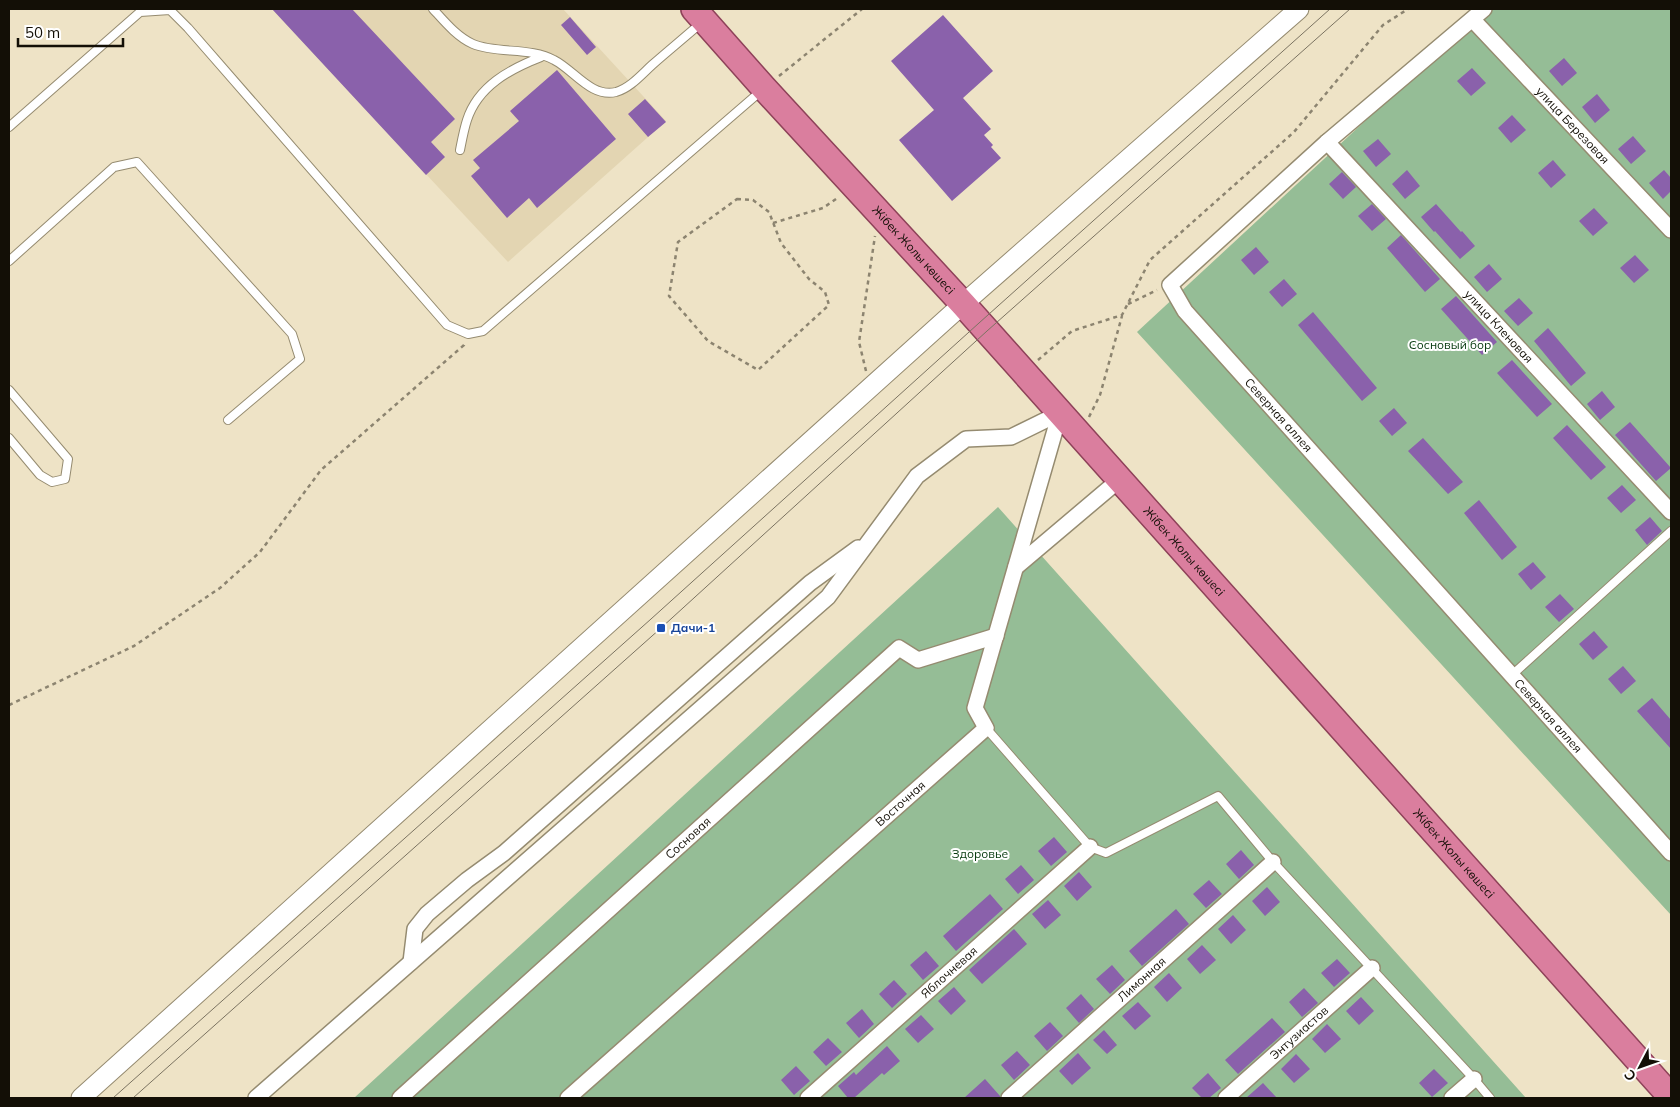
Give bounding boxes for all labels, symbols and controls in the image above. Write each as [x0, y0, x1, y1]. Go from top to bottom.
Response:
scale bar [18, 15, 122, 47]
text: 50 m [25, 23, 60, 42]
street label: улица Березовая [1533, 83, 1613, 167]
street label: Жібек Жолы көшесі [869, 202, 958, 297]
street label: улица Кленовая [1461, 286, 1537, 366]
park label: Сосновый бор [1409, 337, 1491, 352]
street label: Северная аллея [1242, 375, 1316, 455]
street label: Жібек Жолы көшесі [1140, 503, 1228, 599]
place label: Дачи-1 [671, 620, 715, 635]
marker: Дачи-1 [655, 622, 667, 634]
street label: Северная аллея [1511, 675, 1586, 756]
street label: Восточная [872, 777, 928, 829]
street label: Жібек Жолы көшесі [1410, 805, 1498, 901]
street label: Сосновая [662, 813, 714, 862]
park label: Здоровье [952, 846, 1009, 861]
street label: Яблочневая [918, 943, 980, 1001]
street label: Лимонная [1114, 954, 1169, 1004]
street label: Энтузиастов [1267, 1002, 1331, 1062]
north arrow [1615, 1042, 1665, 1092]
text: С [1620, 1066, 1640, 1085]

